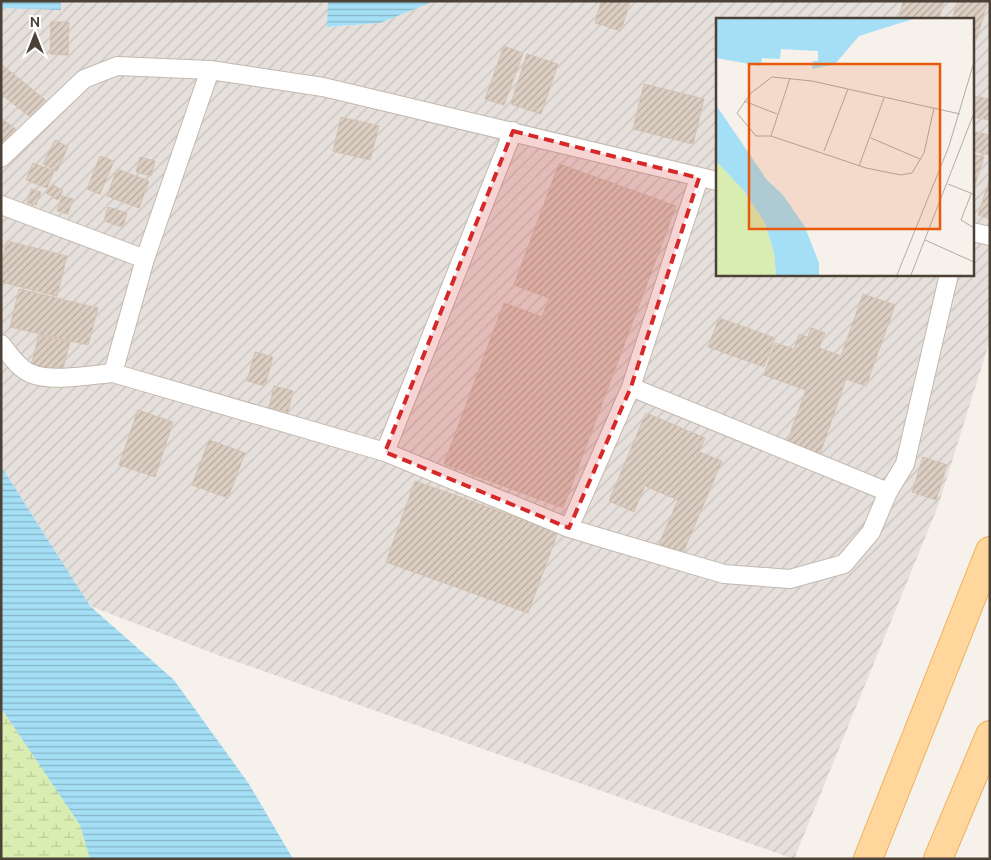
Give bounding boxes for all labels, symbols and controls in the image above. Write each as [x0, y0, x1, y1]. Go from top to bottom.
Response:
north arrow [10, 10, 60, 60]
text: N [30, 14, 40, 30]
inset map [716, 18, 974, 275]

